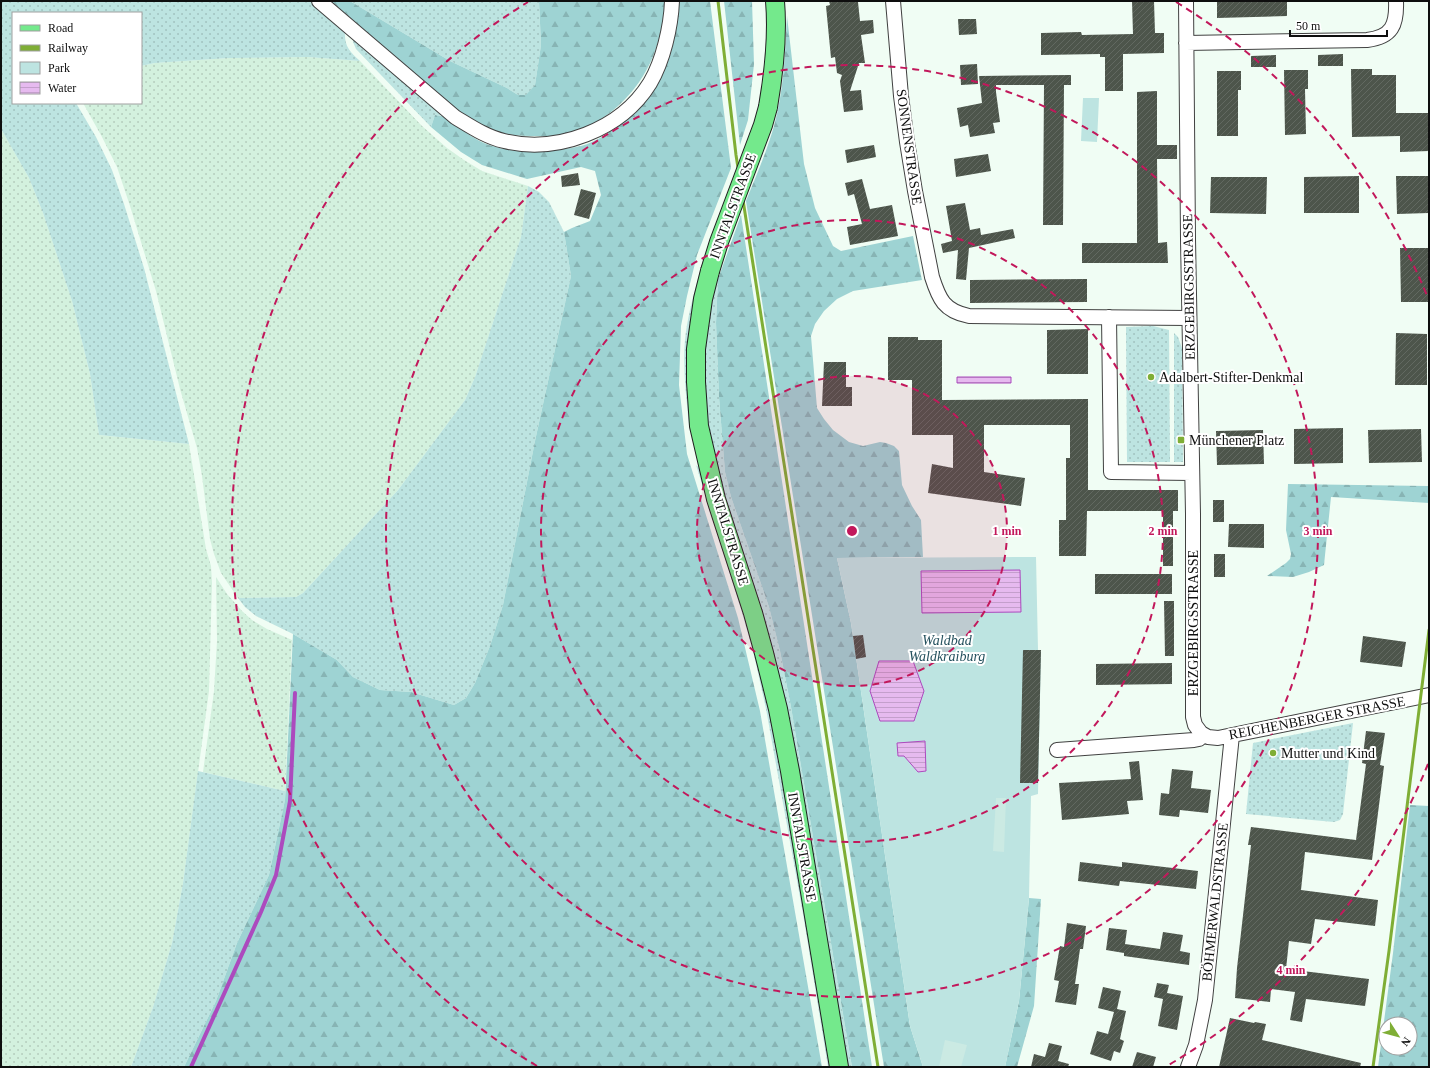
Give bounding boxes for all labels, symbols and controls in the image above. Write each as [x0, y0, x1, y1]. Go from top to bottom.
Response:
legend [12, 12, 142, 104]
scale bar [1290, 12, 1387, 38]
text: 50 m [1296, 19, 1321, 33]
text: Road [48, 21, 73, 35]
text: Railway [48, 41, 88, 55]
text: Park [48, 61, 70, 75]
text: Water [48, 81, 76, 95]
street label: SONNENSTRASSE [893, 88, 925, 206]
street label: INNTALSTRASSE [707, 151, 759, 261]
street label: ERZGEBIRGSSTRASSE [1180, 214, 1198, 360]
place label: Adalbert-Stifter-Denkmal [1159, 370, 1303, 385]
marker: Adalbert-Stifter-Denkmal [1146, 372, 1156, 382]
place label: Münchener Platz [1189, 433, 1284, 448]
marker: Münchener Platz [1176, 435, 1186, 445]
street label: INNTALSTRASSE [705, 477, 751, 587]
centre of rings [845, 524, 859, 538]
text: 1 min [992, 524, 1022, 538]
text: 2 min [1148, 524, 1178, 538]
text: 3 min [1303, 524, 1333, 538]
street label: ERZGEBIRGSSTRASSE [1186, 550, 1201, 696]
park label: Waldbad Waldkraiburg [909, 633, 985, 664]
street label: REICHENBERGER STRASSE [1228, 694, 1406, 742]
place label: Mutter und Kind [1281, 746, 1375, 761]
marker: Mutter und Kind [1268, 748, 1278, 758]
street label: INNTALSTRASSE [785, 791, 819, 903]
street label: BÖHMERWALDSTRASSE [1198, 822, 1231, 982]
text: 4 min [1276, 963, 1306, 977]
north arrow [1378, 1016, 1418, 1056]
text: N [1399, 1035, 1413, 1049]

